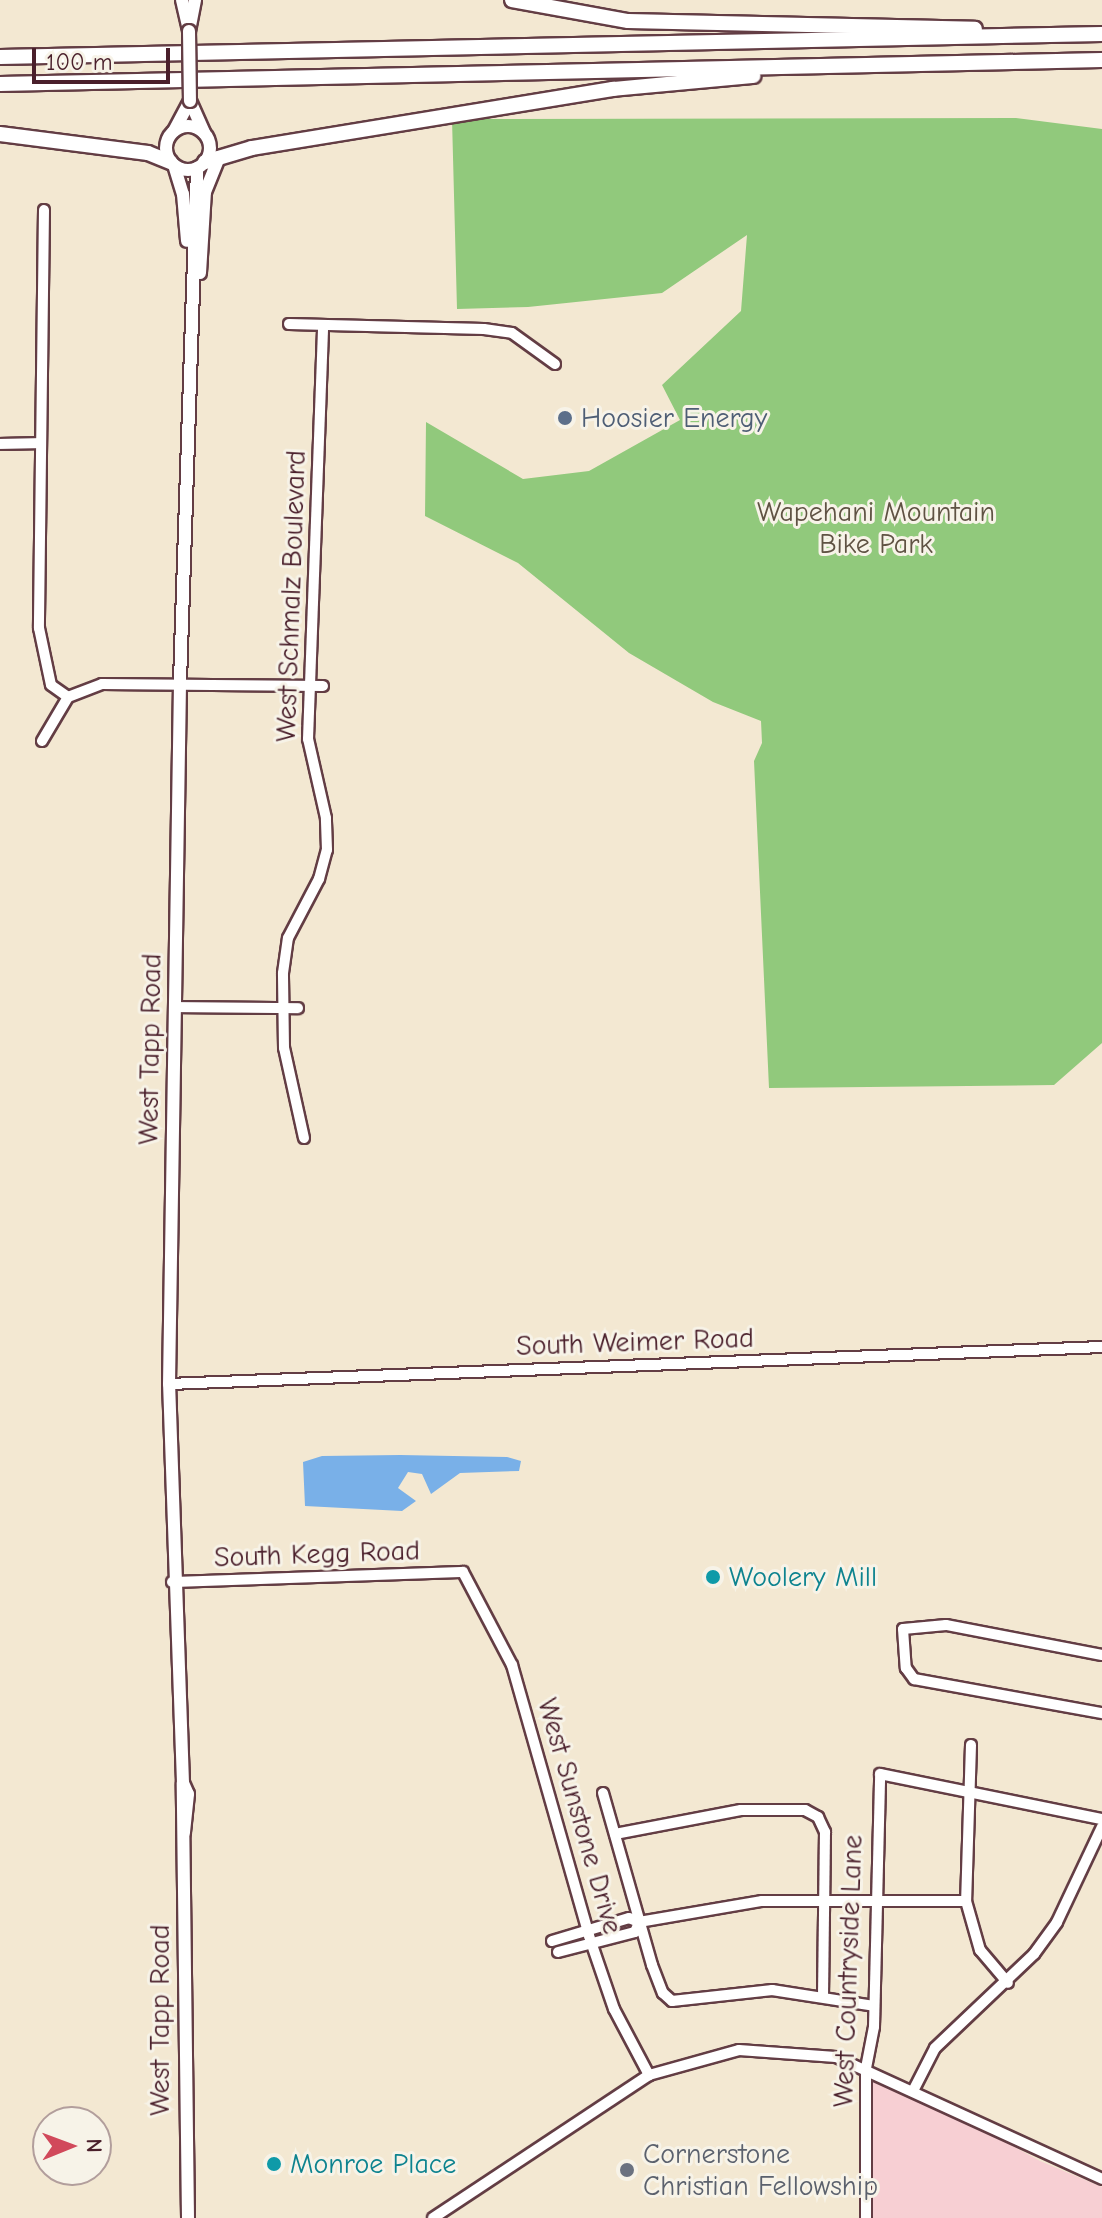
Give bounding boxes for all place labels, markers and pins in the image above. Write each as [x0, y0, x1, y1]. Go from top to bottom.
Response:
place label: Hoosier Energy [581, 401, 767, 435]
marker: Hoosier Energy [556, 409, 574, 427]
place label: Woolery Mill [729, 1560, 877, 1594]
marker: Woolery Mill [704, 1568, 722, 1586]
place label: Cornerstone Christian Fellowship [643, 2137, 878, 2203]
place label: Monroe Place [290, 2147, 456, 2181]
marker: Monroe Place [265, 2155, 283, 2173]
marker: Cornerstone Christian Fellowship [618, 2161, 636, 2179]

